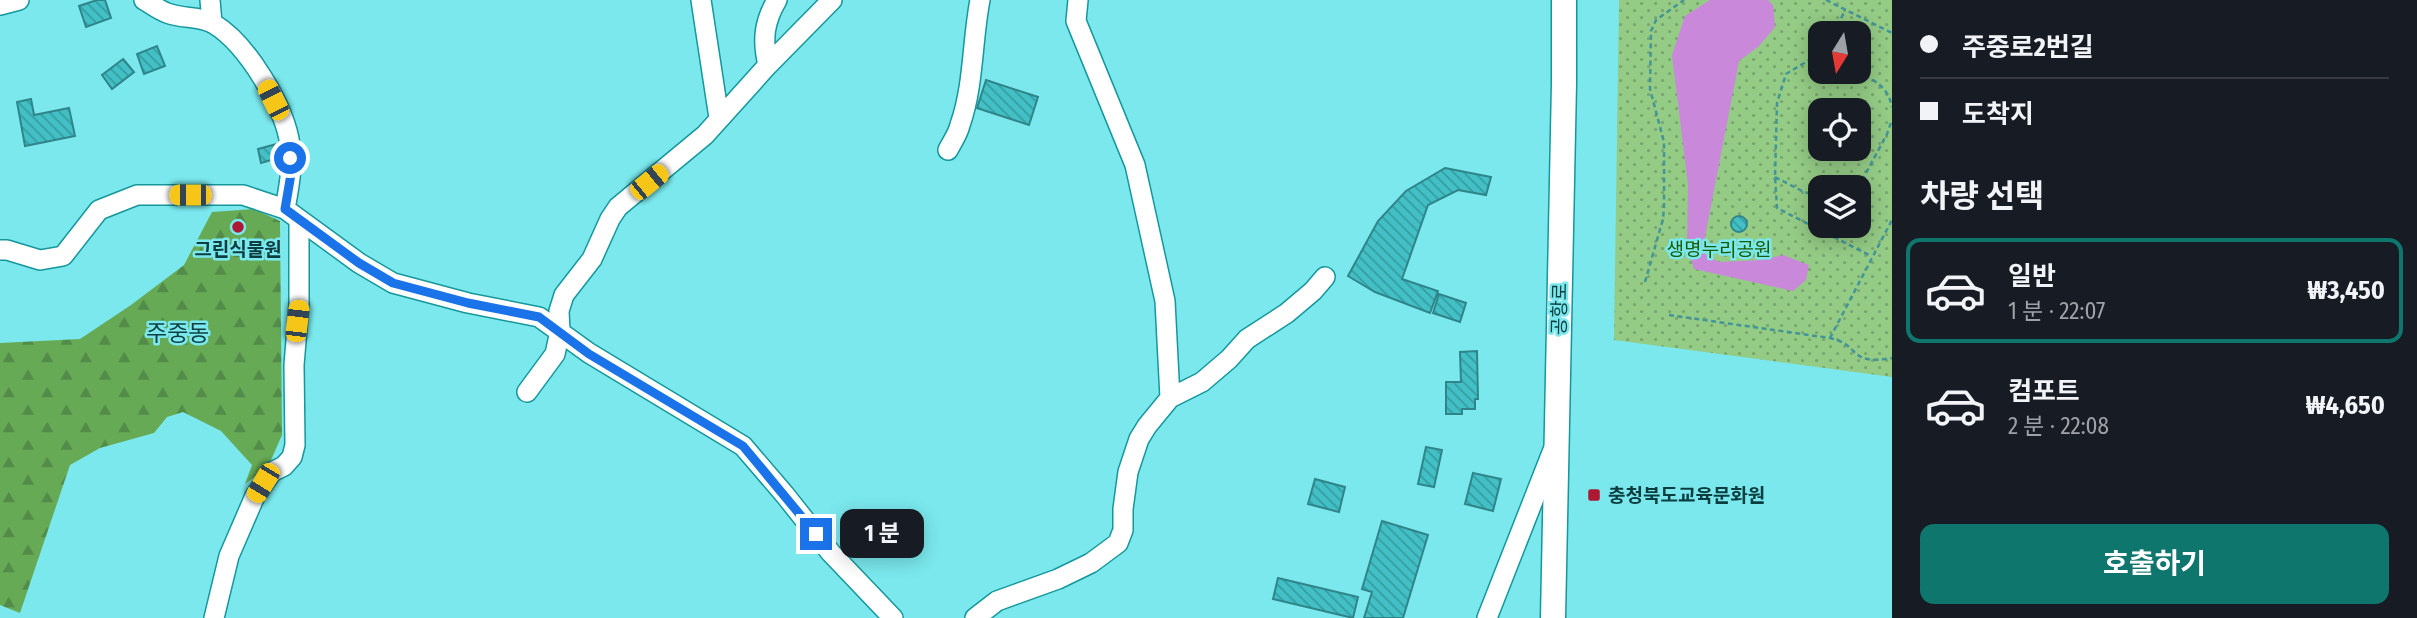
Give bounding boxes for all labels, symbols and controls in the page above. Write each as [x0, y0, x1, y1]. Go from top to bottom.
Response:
north arrow [1808, 21, 1871, 84]
map controls [1808, 21, 1871, 238]
text: 주중로2번길 [1962, 32, 2094, 63]
car [255, 77, 292, 123]
button: locate [1808, 98, 1871, 161]
text: 도착지 [1962, 99, 2034, 130]
route start [274, 142, 306, 174]
car [627, 161, 672, 203]
button: layers [1808, 175, 1871, 238]
text: 차량 선택 [1920, 177, 2044, 215]
car [170, 185, 212, 206]
marker: 그린식물원 [230, 219, 246, 235]
place label: 그린식물원 [194, 238, 282, 261]
park label: 생명누리공원 [1667, 238, 1771, 261]
icon: car [1924, 259, 1987, 322]
text: 일반 [2008, 261, 2056, 292]
text: ₩3,450 [2307, 275, 2385, 306]
street label: 공항로 [1548, 283, 1571, 335]
text: 1 분 · 22:07 [2008, 297, 2105, 325]
car [285, 299, 310, 343]
district label: 주중동 [146, 319, 210, 347]
icon: car [1924, 374, 1987, 437]
text: 컴포트 [2008, 376, 2080, 407]
text: ₩4,650 [2306, 390, 2385, 421]
text: 2 분 · 22:08 [2008, 412, 2109, 440]
car [244, 460, 283, 506]
place label: 충청북도교육문화원 [1608, 484, 1765, 507]
marker: 충청북도교육문화원 [1586, 487, 1602, 503]
callout: 1 분 [840, 510, 924, 558]
route end [800, 518, 832, 550]
text: 1 분 [864, 519, 900, 547]
button: 호출하기 [1920, 524, 2389, 604]

